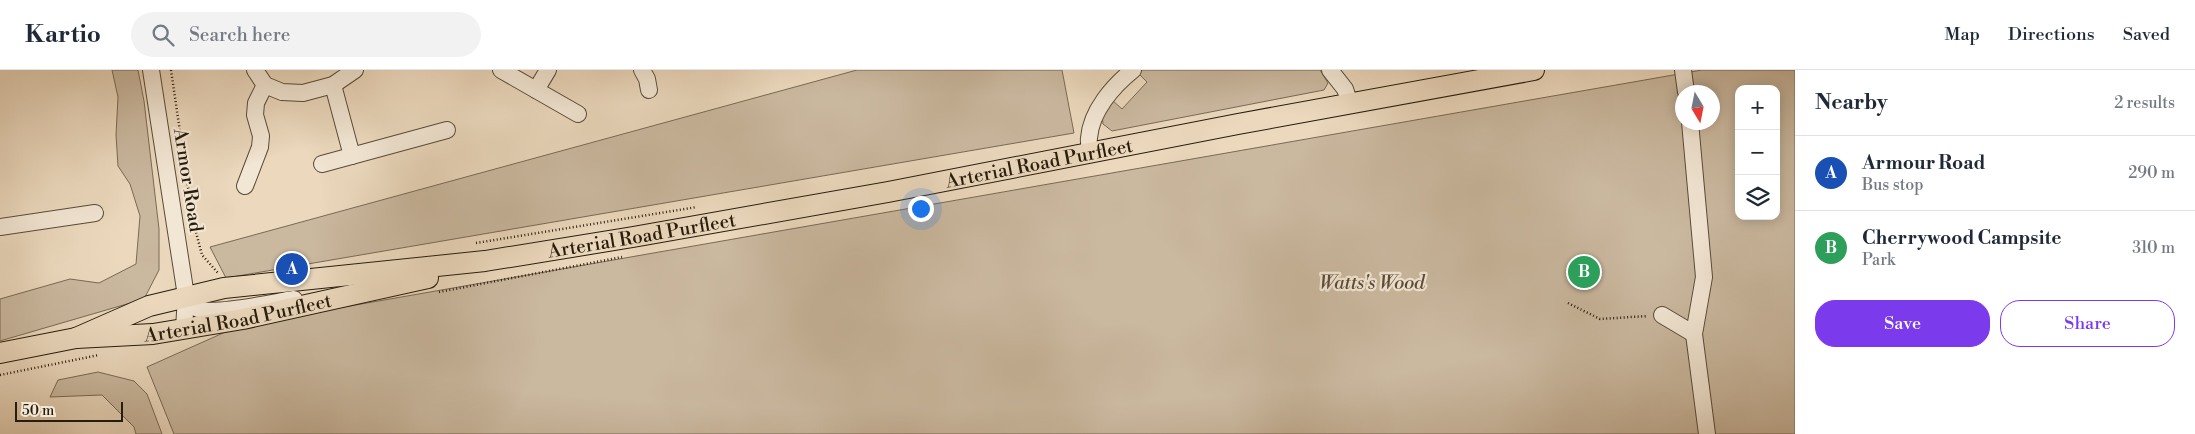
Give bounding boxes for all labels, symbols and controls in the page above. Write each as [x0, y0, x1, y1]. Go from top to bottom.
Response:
search box [131, 12, 481, 57]
text: Kartio [25, 20, 101, 50]
icon: search [149, 21, 177, 49]
text: Search here [189, 23, 290, 47]
text: Map [1944, 23, 1980, 46]
text: Directions [2008, 23, 2095, 46]
text: Saved [2123, 23, 2170, 46]
north arrow [1675, 85, 1720, 130]
map controls [1735, 85, 1780, 220]
button: + [1735, 85, 1780, 130]
text: Nearby [1815, 90, 1888, 116]
text: 2 results [2114, 93, 2175, 113]
street label: Armor Road [168, 125, 208, 234]
button: − [1735, 130, 1780, 175]
street label: Arterial Road Purfleet [943, 134, 1135, 194]
text: Armour Road [1862, 151, 1986, 175]
text: A [1825, 163, 1837, 183]
text: 290 m [2128, 163, 2175, 183]
button: layers [1735, 175, 1780, 220]
text: Bus stop [1862, 175, 1924, 195]
your location [908, 196, 934, 222]
street label: Arterial Road Purfleet [545, 208, 738, 264]
text: Cherrywood Campsite [1862, 226, 2061, 250]
text: B [1825, 238, 1837, 258]
text: 310 m [2132, 238, 2175, 258]
pin: A [276, 250, 308, 288]
text: Park [1862, 250, 1895, 270]
pin: B [1568, 253, 1600, 291]
park label: Watts's Wood [1319, 271, 1426, 295]
street label: Arterial Road Purfleet [143, 289, 334, 347]
button: Save [1815, 300, 1990, 347]
button: Share [2000, 300, 2175, 347]
scale bar [15, 399, 122, 422]
text: 50 m [22, 402, 54, 420]

